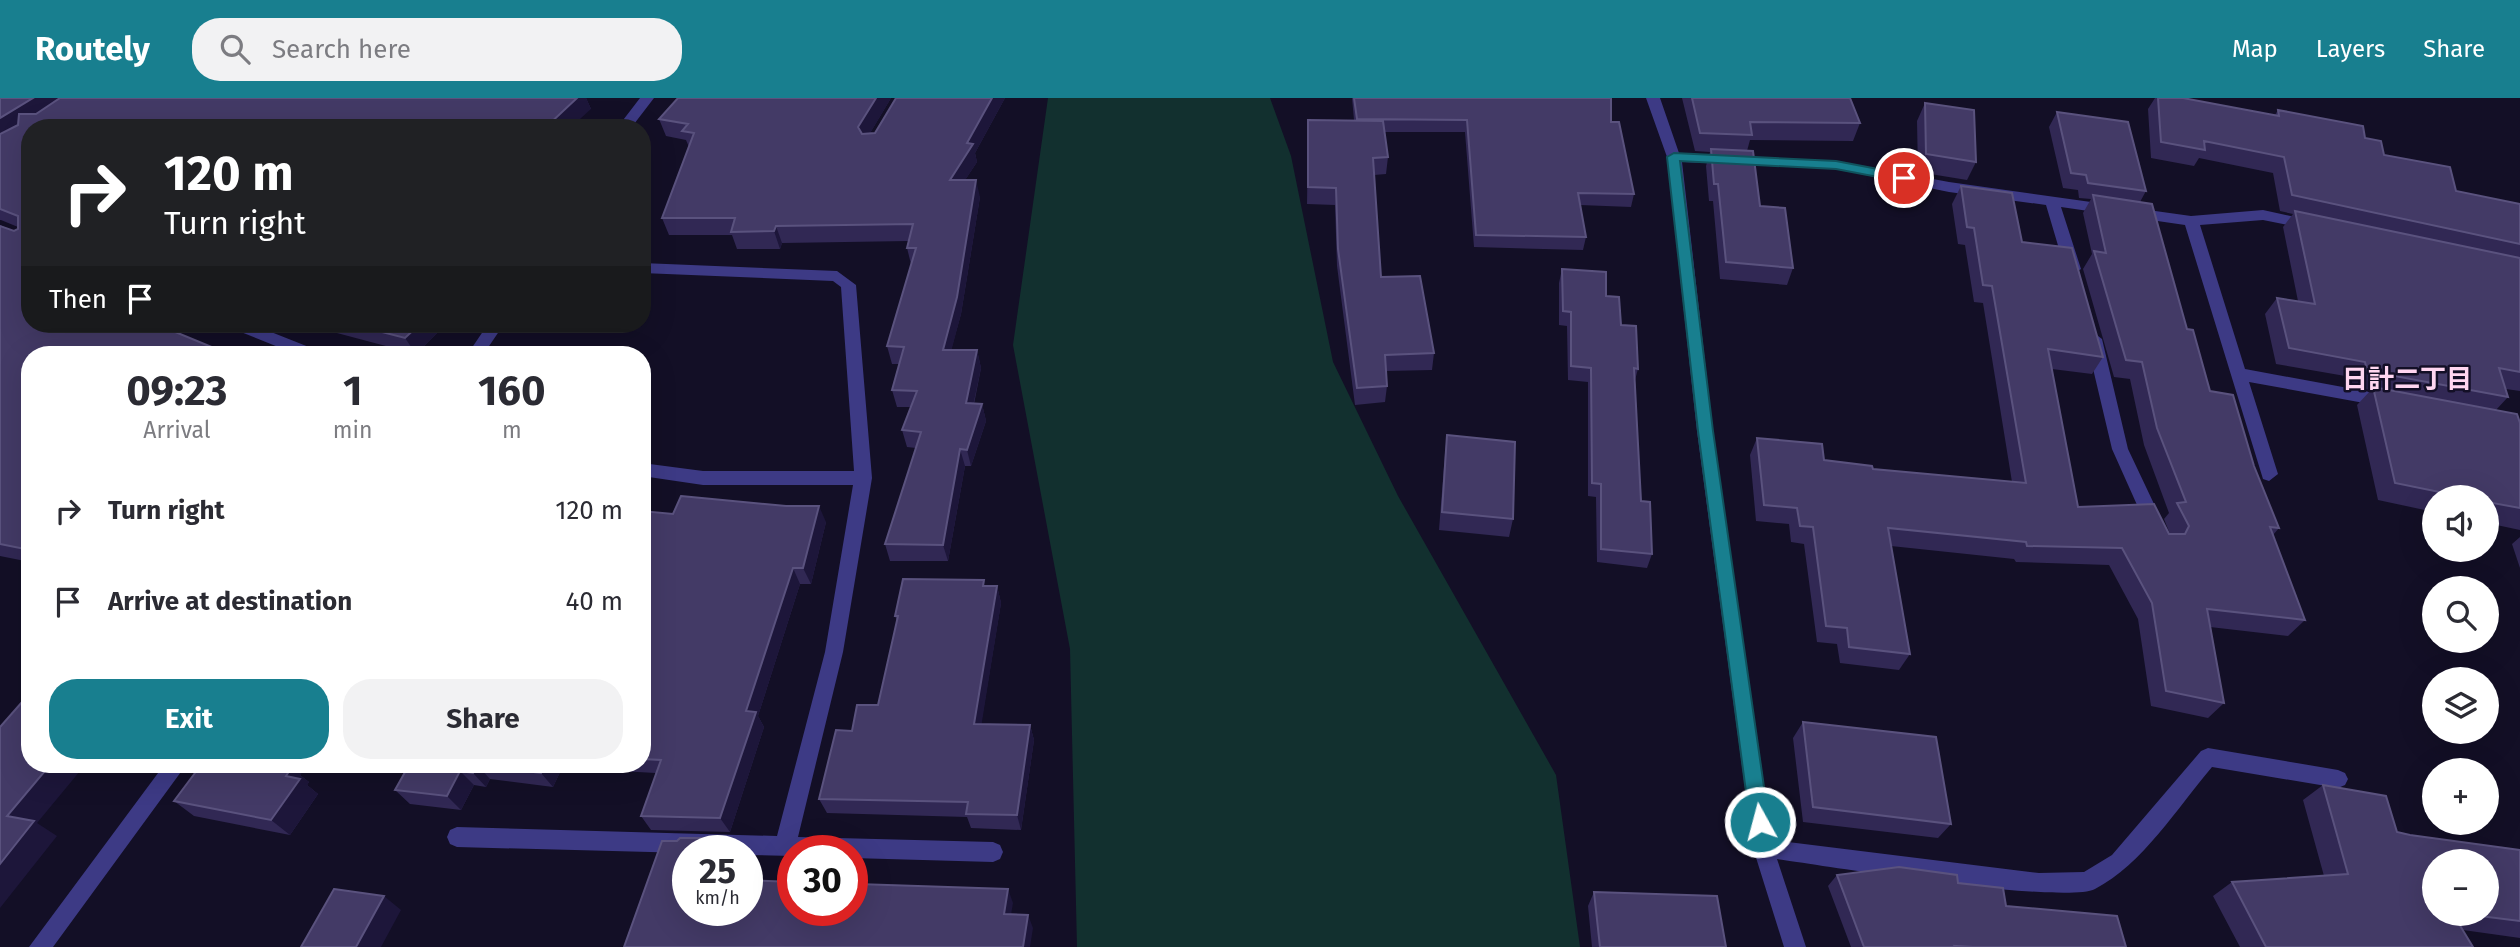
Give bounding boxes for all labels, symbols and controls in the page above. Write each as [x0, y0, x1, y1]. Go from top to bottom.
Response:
search box [192, 18, 682, 81]
text: Routely [35, 29, 150, 69]
icon: search [216, 30, 254, 68]
text: Search here [272, 34, 411, 65]
text: Map [2232, 35, 2278, 63]
text: Layers [2316, 35, 2385, 63]
text: Share [2423, 35, 2485, 63]
text: 120 m [164, 144, 294, 203]
icon: right [49, 147, 140, 238]
pin [1874, 148, 1934, 208]
icon: arrive [1885, 159, 1923, 197]
text: Turn right [164, 204, 306, 242]
icon: arrive [121, 280, 159, 318]
text: Then [49, 284, 107, 315]
district label: 日計二丁目 [2342, 364, 2472, 395]
text: 09:23 [126, 366, 227, 416]
text: 1 [343, 366, 362, 416]
text: 160 [478, 366, 546, 416]
text: Arrival [143, 416, 211, 444]
text: min [333, 416, 373, 444]
text: m [502, 416, 522, 444]
map controls [2422, 485, 2499, 926]
button: sound [2422, 485, 2499, 562]
icon: right [49, 492, 87, 530]
text: Turn right [108, 495, 225, 526]
text: 120 m [555, 495, 623, 526]
button: search [2422, 576, 2499, 653]
icon: arrive [49, 583, 87, 621]
text: Arrive at destination [108, 586, 352, 617]
text: 40 m [565, 586, 623, 617]
button: layers [2422, 667, 2499, 744]
button: Exit [49, 679, 329, 759]
button: Share [343, 679, 623, 759]
button: + [2422, 758, 2499, 835]
position arrow [1723, 785, 1797, 859]
speed limit sign: 30 [777, 835, 868, 926]
button: − [2422, 849, 2499, 926]
text: 25 [699, 850, 736, 892]
text: km/h [695, 887, 740, 909]

